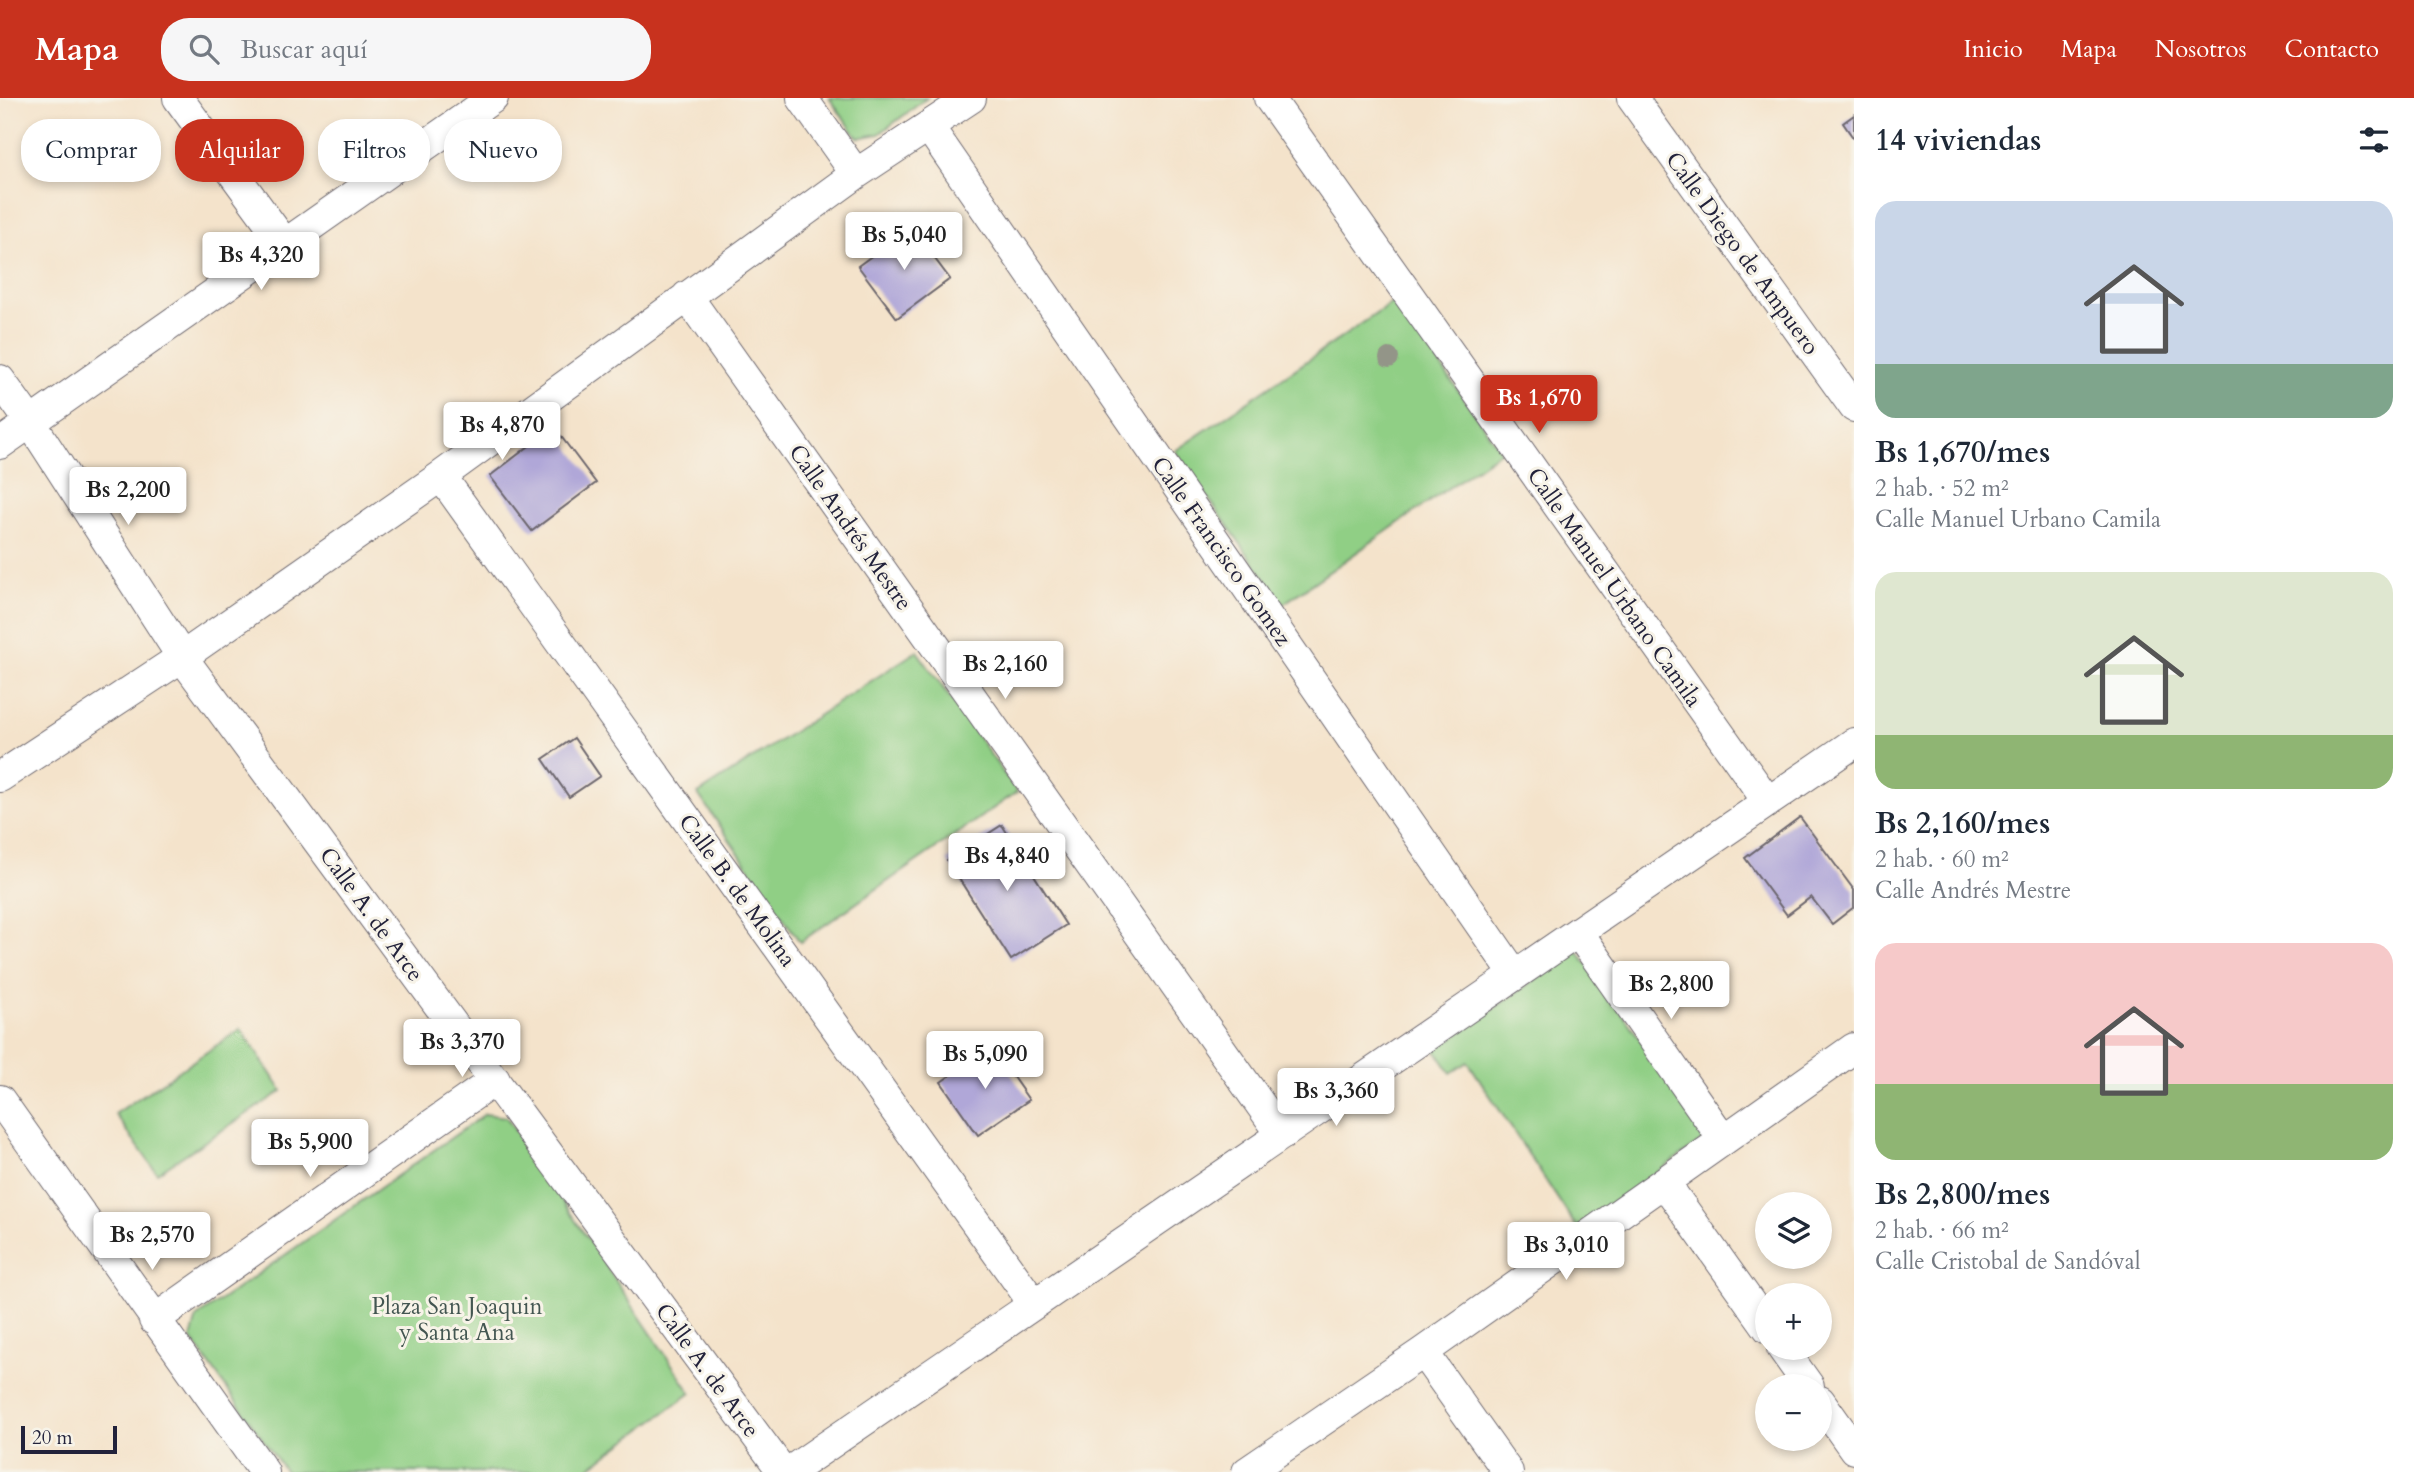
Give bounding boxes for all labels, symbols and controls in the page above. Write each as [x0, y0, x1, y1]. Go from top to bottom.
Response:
search box [161, 18, 651, 81]
text: Mapa [35, 27, 119, 72]
icon: search [185, 30, 223, 68]
text: Buscar aquí [241, 32, 368, 67]
text: Inicio [1963, 33, 2023, 66]
text: Mapa [2061, 33, 2117, 66]
text: Nosotros [2155, 33, 2247, 66]
text: Contacto [2285, 33, 2379, 66]
chip: Comprar [21, 119, 161, 182]
chip: Alquilar [175, 119, 304, 182]
chip: Filtros [318, 119, 430, 182]
chip: Nuevo [444, 119, 562, 182]
text: 14 viviendas [1875, 120, 2041, 161]
icon: filters [2355, 121, 2393, 159]
street label: Calle Diego de Ampuero [1658, 146, 1827, 361]
pin: Bs 5,040 [832, 212, 976, 272]
text: Bs 5,040 [861, 219, 947, 250]
pin: Bs 4,320 [189, 232, 333, 292]
text: Bs 4,320 [218, 239, 304, 270]
icon: home [2071, 246, 2197, 372]
pin: Bs 1,670 [1467, 376, 1611, 435]
text: Bs 1,670 [1496, 382, 1582, 413]
pin: Bs 4,870 [430, 402, 574, 462]
text: Bs 4,870 [459, 409, 545, 440]
text: Bs 1,670/mes [1875, 432, 2050, 473]
street label: Calle Andrés Mestre [782, 438, 920, 617]
street label: Calle Francisco Gomez [1144, 450, 1299, 652]
street label: Calle Manuel Urbano Camila [1520, 461, 1709, 713]
pin: Bs 2,200 [56, 468, 200, 527]
text: 2 hab. · 52 m² [1875, 473, 2009, 504]
text: Bs 2,200 [85, 474, 171, 505]
text: Calle Manuel Urbano Camila [1875, 504, 2161, 535]
icon: home [2071, 617, 2197, 743]
pin: Bs 2,160 [933, 642, 1077, 701]
text: Bs 2,160 [962, 648, 1048, 679]
text: Bs 2,160/mes [1875, 803, 2050, 844]
street label: Calle B. de Molina [672, 808, 804, 973]
pin: Bs 4,840 [935, 834, 1079, 893]
text: Bs 4,840 [964, 840, 1050, 871]
street label: Calle A. de Arce [312, 841, 431, 988]
text: 2 hab. · 60 m² [1875, 844, 2009, 875]
text: Calle Andrés Mestre [1875, 875, 2071, 906]
pin: Bs 2,800 [1599, 962, 1743, 1021]
text: Bs 2,800 [1628, 968, 1714, 999]
icon: home [2071, 988, 2197, 1114]
pin: Bs 3,370 [390, 1020, 534, 1079]
text: Bs 3,370 [419, 1026, 505, 1057]
pin: Bs 5,090 [913, 1032, 1057, 1091]
text: Bs 5,090 [942, 1038, 1028, 1069]
pin: Bs 3,360 [1264, 1068, 1408, 1128]
text: Bs 3,360 [1293, 1075, 1379, 1106]
pin: Bs 5,900 [238, 1119, 382, 1179]
text: Bs 5,900 [267, 1126, 353, 1157]
text: Bs 2,800/mes [1875, 1174, 2050, 1215]
map controls [1755, 1192, 1832, 1451]
button: layers [1755, 1192, 1832, 1269]
pin: Bs 2,570 [80, 1212, 224, 1272]
text: 2 hab. · 66 m² [1875, 1215, 2009, 1246]
text: Bs 2,570 [109, 1219, 195, 1250]
pin: Bs 3,010 [1494, 1222, 1638, 1282]
text: Bs 3,010 [1523, 1229, 1609, 1260]
text: Calle Cristobal de Sandóval [1875, 1246, 2141, 1277]
button: + [1755, 1283, 1832, 1360]
park label: Plaza San Joaquin y Santa Ana [371, 1291, 543, 1348]
street label: Calle A. de Arce [648, 1297, 767, 1444]
button: − [1755, 1374, 1832, 1451]
scale bar [21, 1423, 117, 1455]
text: 20 m [32, 1425, 73, 1451]

